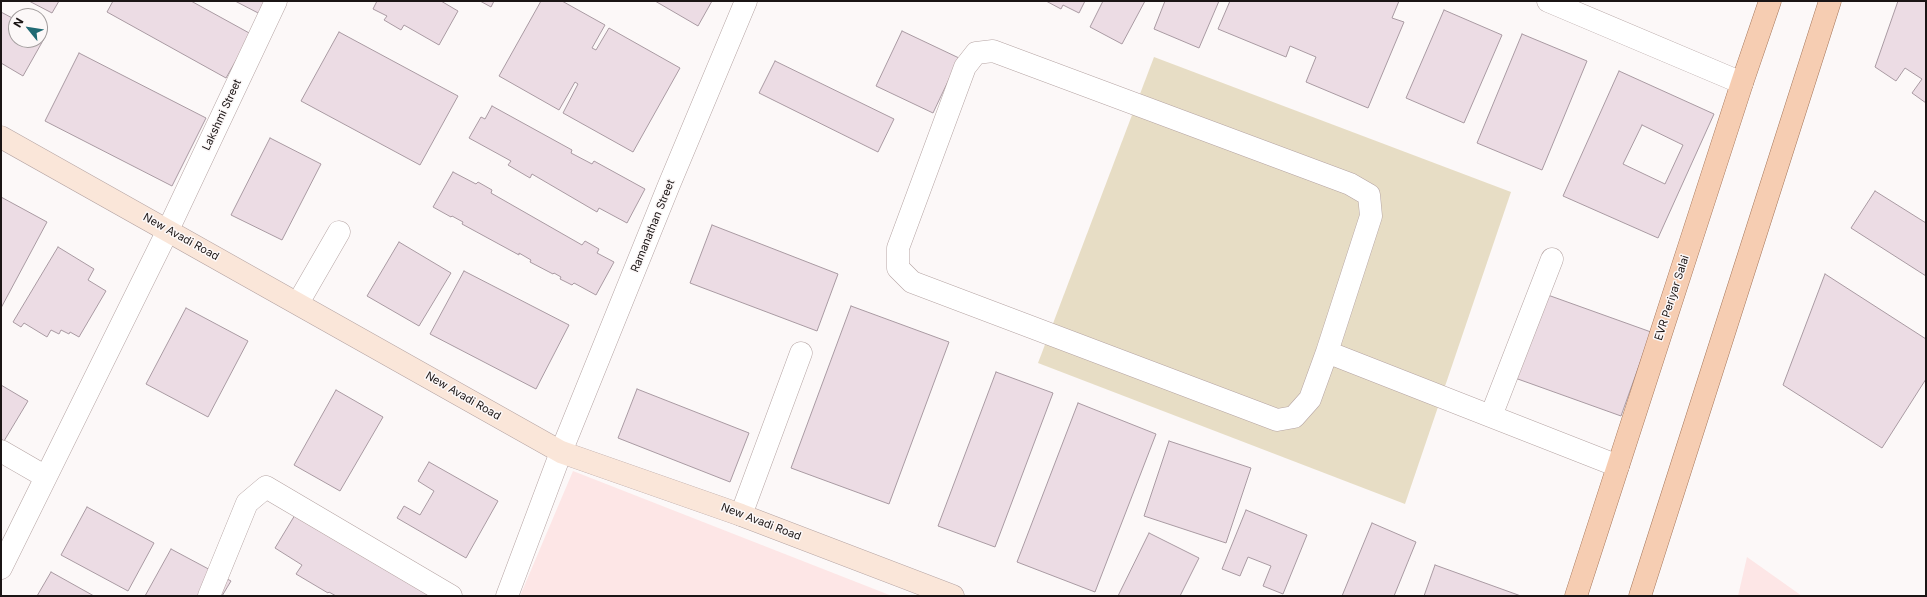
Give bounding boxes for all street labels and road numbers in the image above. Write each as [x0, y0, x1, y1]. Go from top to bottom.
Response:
street label: Lakshmi Street [200, 77, 244, 153]
street label: Ramanathan Street [628, 178, 678, 274]
street label: New Avadi Road [141, 211, 221, 263]
street label: EVR Periyar Salai [1652, 254, 1692, 342]
street label: New Avadi Road [423, 369, 503, 423]
street label: New Avadi Road [719, 501, 803, 543]

